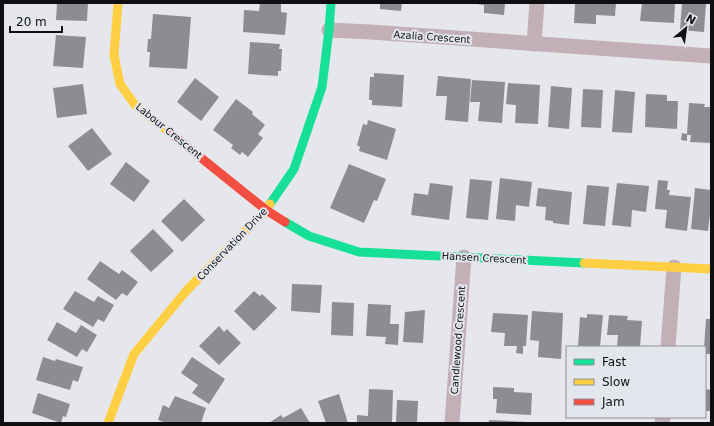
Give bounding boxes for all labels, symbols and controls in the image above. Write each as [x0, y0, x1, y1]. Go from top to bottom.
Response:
scale bar [10, 8, 62, 34]
north arrow [666, 8, 706, 48]
text: N [683, 12, 698, 28]
text: 20 m [16, 15, 47, 29]
street label: Azalia Crescent [393, 29, 471, 45]
street label: Labour Crescent [134, 101, 204, 161]
street label: Conservation Drive [195, 206, 269, 282]
street label: Hansen Crescent [441, 250, 527, 266]
street label: Candlewood Crescent [449, 285, 467, 395]
legend [566, 346, 706, 418]
text: Fast [602, 355, 626, 369]
text: Slow [602, 375, 630, 389]
text: Jam [601, 395, 625, 409]

